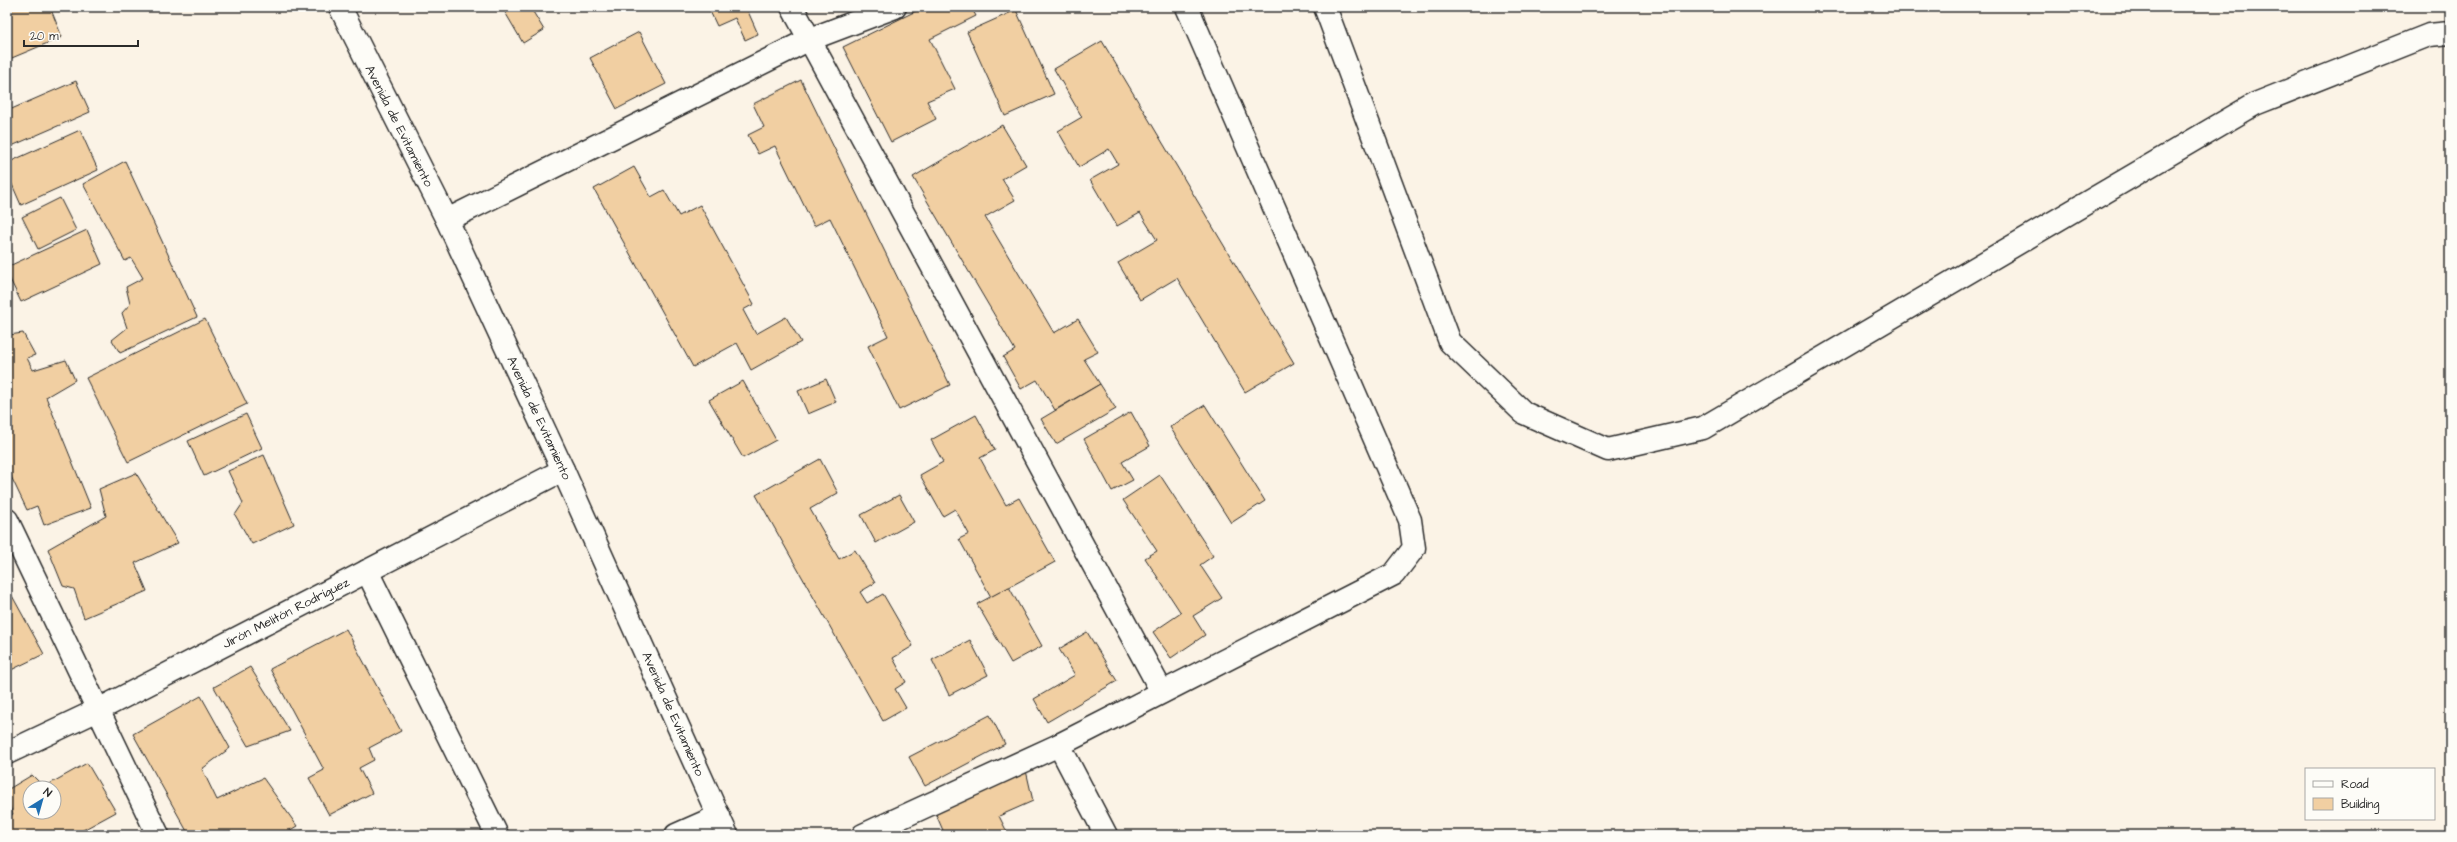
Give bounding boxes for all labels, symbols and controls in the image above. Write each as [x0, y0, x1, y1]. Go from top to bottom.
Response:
scale bar [24, 22, 138, 48]
text: 20 m [30, 28, 59, 45]
street label: Avenida de Evitamiento [360, 62, 438, 191]
street label: Avenida de Evitamiento [502, 353, 576, 483]
street label: Jirón Melitón Rodríguez [219, 573, 354, 654]
street label: Avenida de Evitamiento [637, 649, 709, 780]
legend [2305, 768, 2435, 820]
text: Road [2341, 776, 2369, 793]
north arrow [22, 780, 62, 820]
text: N [40, 784, 55, 801]
text: Building [2341, 796, 2379, 814]

